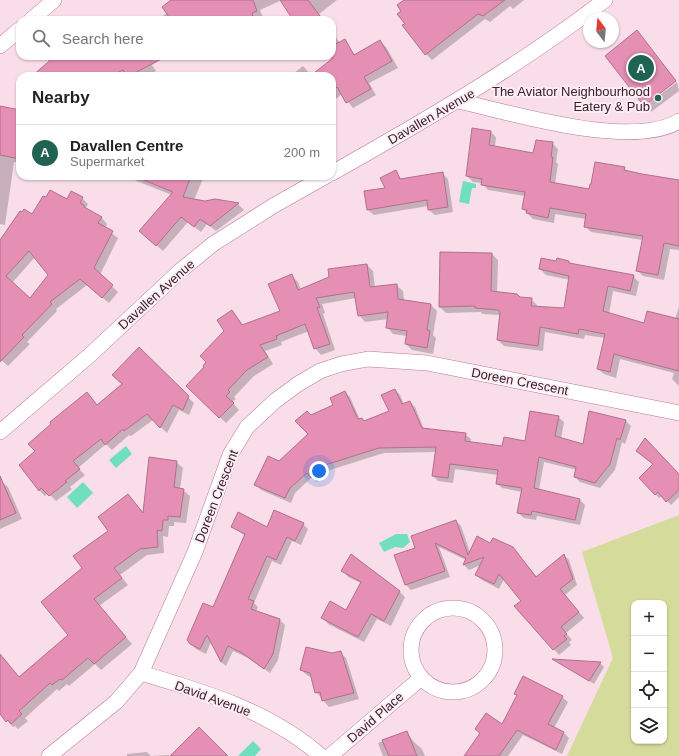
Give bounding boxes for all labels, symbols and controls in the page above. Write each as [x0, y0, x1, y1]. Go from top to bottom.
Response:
north arrow [583, 12, 619, 48]
search box [16, 16, 336, 60]
icon: search [30, 27, 52, 49]
text: Search here [62, 30, 144, 47]
pin: A [628, 53, 654, 83]
place label: The Aviator Neighbourhood Eatery & Pub [492, 84, 650, 114]
street label: Davallen Avenue [385, 86, 477, 147]
text: Nearby [32, 88, 90, 107]
marker: The Aviator Neighbourhood Eatery & Pub [653, 93, 663, 103]
text: Davallen Centre [70, 137, 183, 154]
text: A [40, 145, 50, 160]
text: 200 m [284, 145, 320, 160]
text: Supermarket [70, 154, 144, 169]
street label: Davallen Avenue [115, 256, 198, 333]
street label: Doreen Crescent [470, 365, 570, 398]
street label: Doreen Crescent [192, 447, 241, 545]
your location [309, 461, 329, 481]
map controls [631, 600, 667, 744]
button: + [631, 600, 667, 636]
button: − [631, 636, 667, 672]
button: locate [631, 672, 667, 708]
street label: David Avenue [173, 678, 253, 719]
street label: David Place [344, 689, 406, 746]
button: layers [631, 708, 667, 744]

